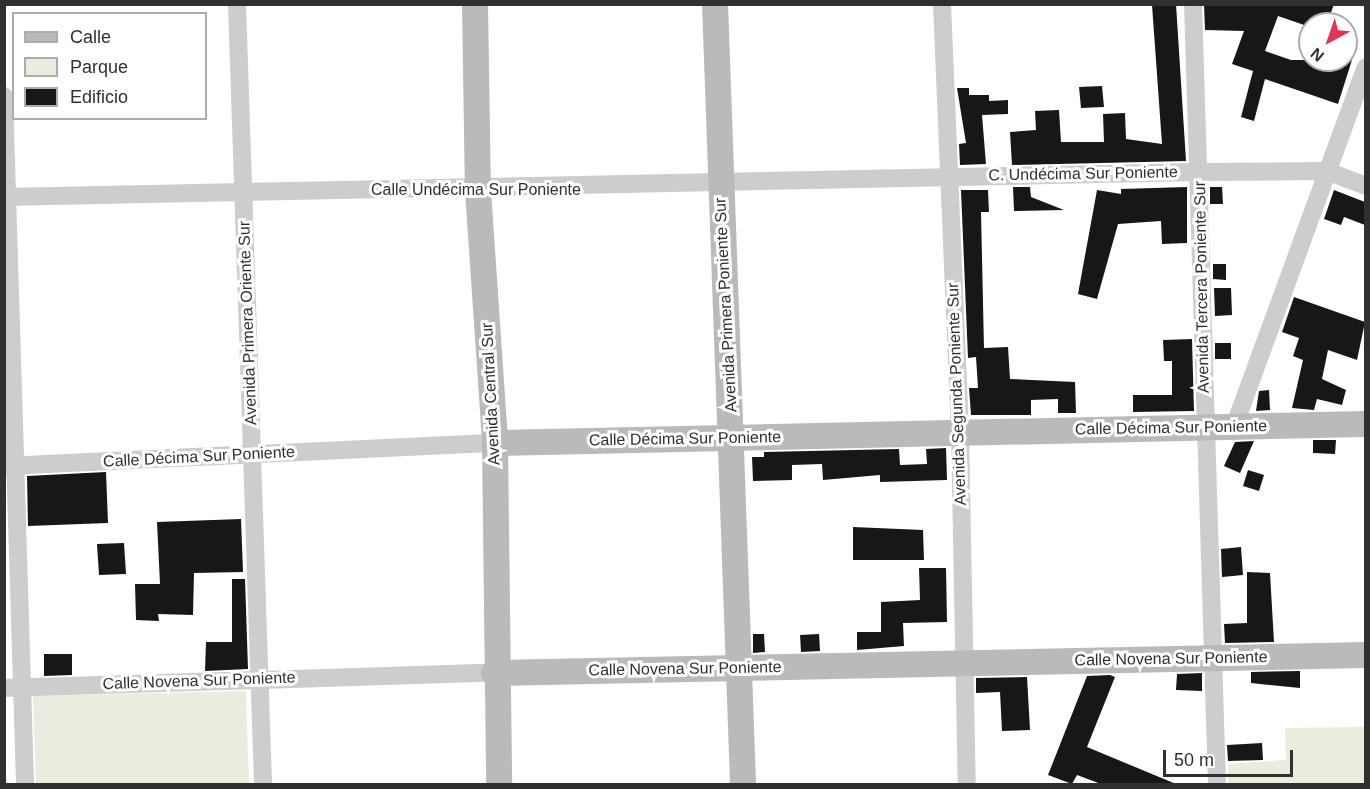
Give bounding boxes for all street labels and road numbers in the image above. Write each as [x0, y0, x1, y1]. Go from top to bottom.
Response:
street label: C. Undécima Sur Poniente [988, 163, 1178, 185]
street label: Calle Undécima Sur Poniente [371, 180, 581, 200]
street label: Avenida Tercera Poniente Sur [1191, 181, 1213, 393]
street label: Avenida Primera Poniente Sur [711, 197, 741, 413]
street label: Avenida Primera Oriente Sur [235, 221, 261, 425]
street label: Avenida Segunda Poniente Sur [944, 282, 970, 506]
street label: Avenida Central Sur [478, 322, 504, 466]
street label: Calle Décima Sur Poniente [1075, 417, 1267, 439]
street label: Calle Décima Sur Poniente [589, 428, 781, 450]
street label: Calle Décima Sur Poniente [103, 442, 295, 472]
street label: Calle Novena Sur Poniente [1074, 648, 1268, 670]
street label: Calle Novena Sur Poniente [588, 658, 782, 680]
street label: Calle Novena Sur Poniente [102, 668, 296, 694]

